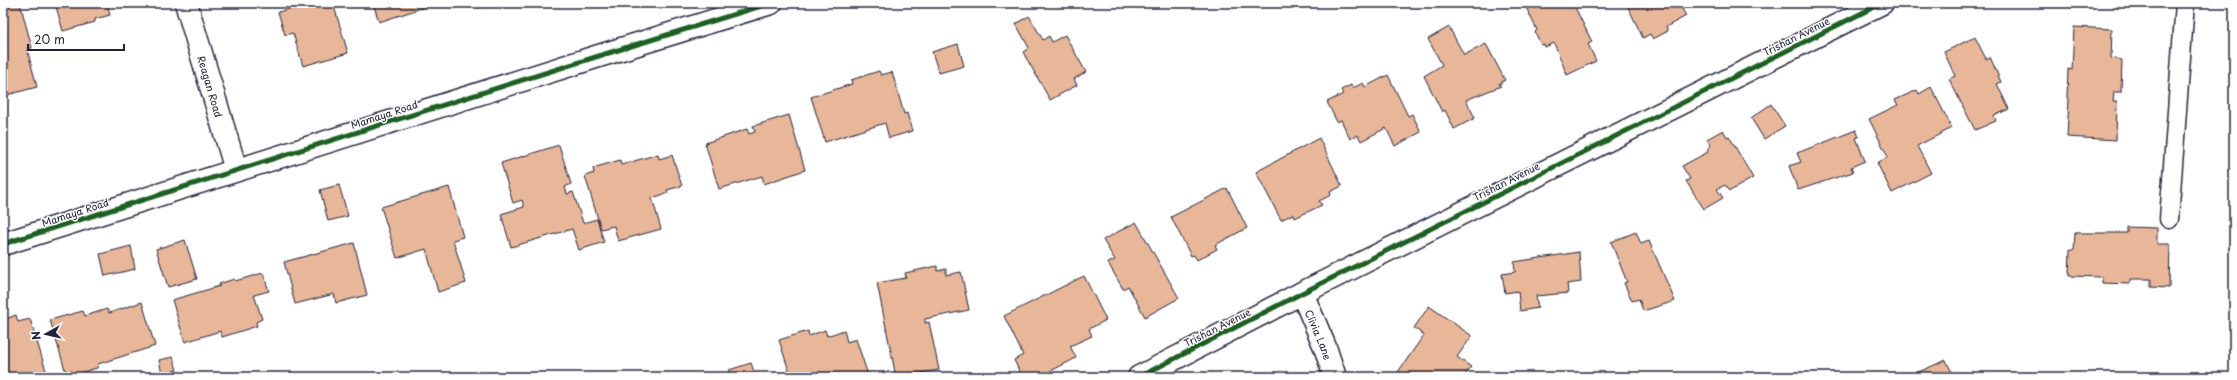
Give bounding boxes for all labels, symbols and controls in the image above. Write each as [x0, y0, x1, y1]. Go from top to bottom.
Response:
street label: Trishan Avenue [1760, 12, 1832, 59]
scale bar [28, 26, 124, 52]
text: 20 m [34, 30, 65, 48]
street label: Reagan Road [195, 54, 227, 119]
street label: Mamaya Road [349, 96, 420, 133]
street label: Trishan Avenue [1470, 157, 1542, 204]
street label: Mamaya Road [40, 194, 111, 231]
street label: Trishan Avenue [1181, 303, 1253, 350]
street label: Clivia Lane [1302, 307, 1336, 362]
north arrow [26, 314, 66, 354]
text: N [27, 330, 45, 341]

